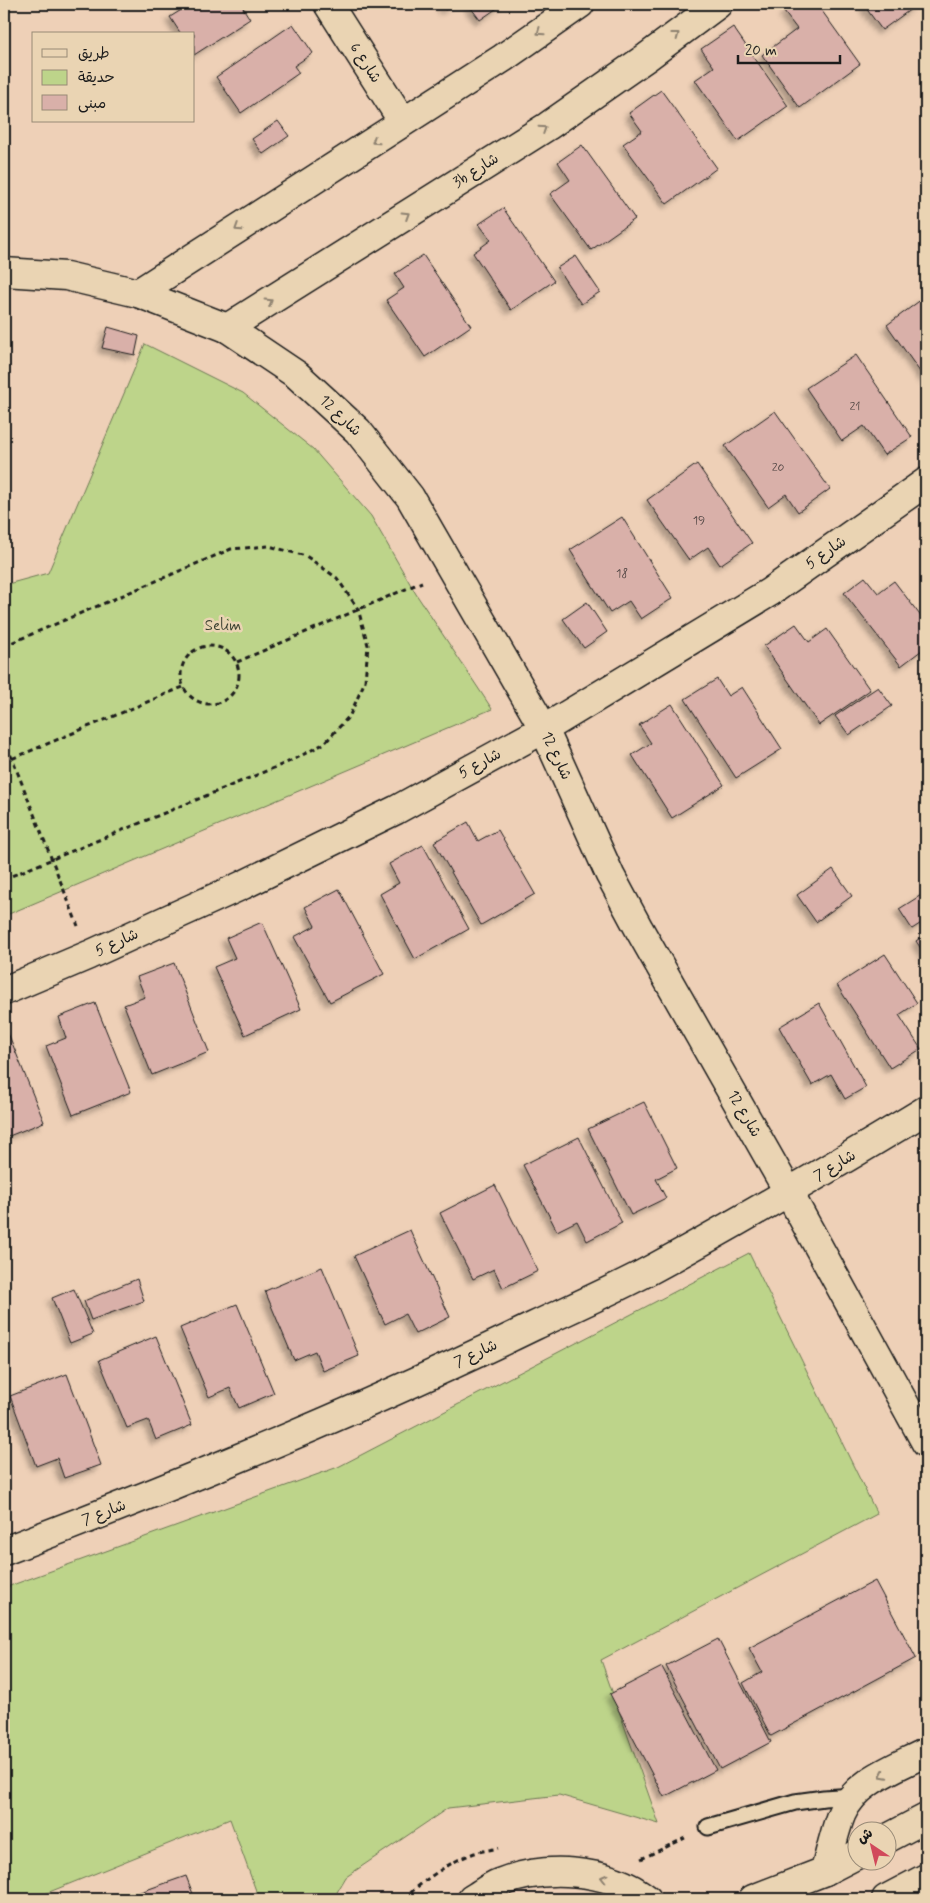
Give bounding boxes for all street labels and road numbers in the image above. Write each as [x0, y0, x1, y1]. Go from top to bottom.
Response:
street label: شارع 6 [345, 39, 385, 87]
street label: 3b شارع [449, 149, 503, 193]
street label: شارع 12 [315, 391, 365, 441]
street label: شارع 5 [802, 532, 850, 574]
street label: شارع 12 [536, 729, 576, 783]
street label: شارع 5 [455, 744, 505, 784]
street label: شارع 5 [92, 925, 142, 961]
street label: شارع 12 [723, 1087, 765, 1141]
street label: شارع 7 [810, 1146, 860, 1186]
street label: شارع 7 [451, 1335, 501, 1373]
street label: شارع 7 [79, 1495, 129, 1531]

